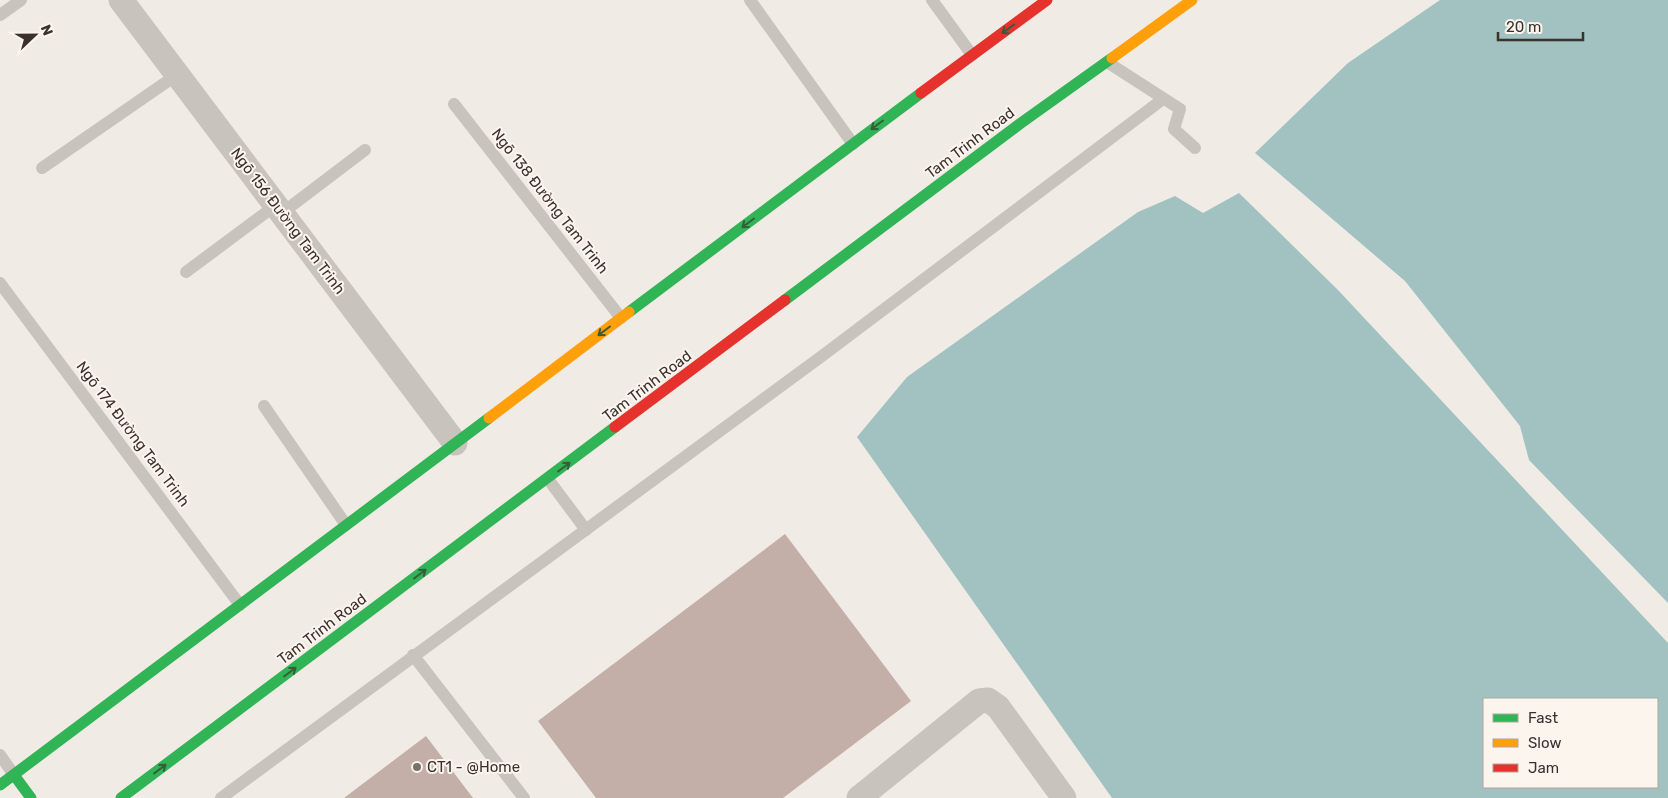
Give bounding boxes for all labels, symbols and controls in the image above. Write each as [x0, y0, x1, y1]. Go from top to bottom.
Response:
north arrow [10, 10, 60, 60]
scale bar [1498, 10, 1583, 42]
text: 20 m [1506, 18, 1541, 36]
text: N [37, 22, 56, 38]
one-way arrow [1002, 23, 1015, 34]
street label: Tam Trinh Road [922, 104, 1018, 182]
one-way arrow [871, 120, 884, 131]
street label: Ngõ 138 Đường Tam Trinh [488, 125, 612, 277]
street label: Ngõ 156 Đường Tam Trinh [227, 144, 349, 298]
one-way arrow [741, 218, 755, 228]
one-way arrow [598, 326, 611, 337]
street label: Tam Trinh Road [599, 347, 695, 425]
street label: Ngõ 174 Đường Tam Trinh [72, 358, 194, 510]
one-way arrow [557, 461, 570, 472]
one-way arrow [413, 569, 426, 580]
street label: Tam Trinh Road [274, 590, 370, 668]
one-way arrow [283, 666, 296, 677]
legend [1483, 698, 1658, 788]
text: Fast [1528, 709, 1558, 727]
text: Slow [1528, 734, 1561, 752]
place label: CT1 - @Home [427, 758, 520, 776]
text: Jam [1528, 759, 1559, 777]
marker: CT1 - @Home [411, 761, 423, 773]
one-way arrow [153, 764, 167, 774]

